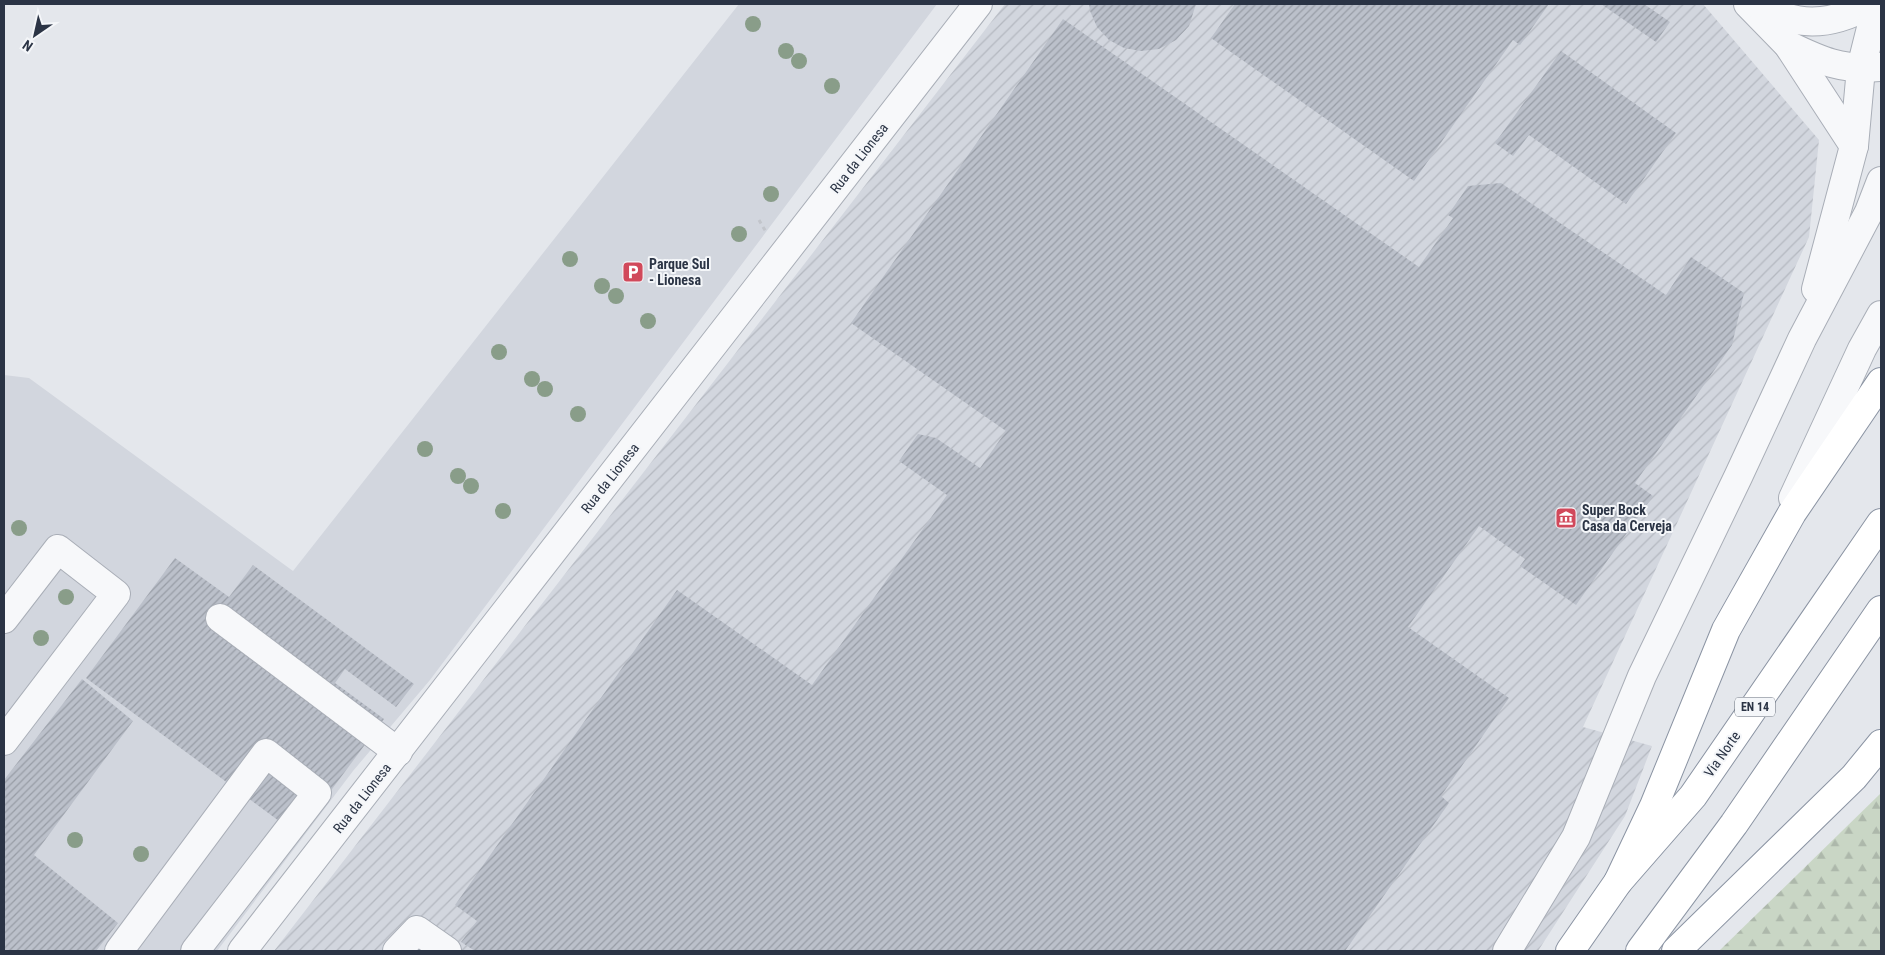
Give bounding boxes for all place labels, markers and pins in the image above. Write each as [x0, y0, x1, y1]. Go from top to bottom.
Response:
place label: Parque Sul - Lionesa [649, 256, 710, 288]
parking icon: Parque Sul - Lionesa [621, 260, 645, 284]
place label: Super Bock Casa da Cerveja [1582, 502, 1672, 534]
museum icon: Super Bock Casa da Cerveja [1554, 506, 1578, 530]

